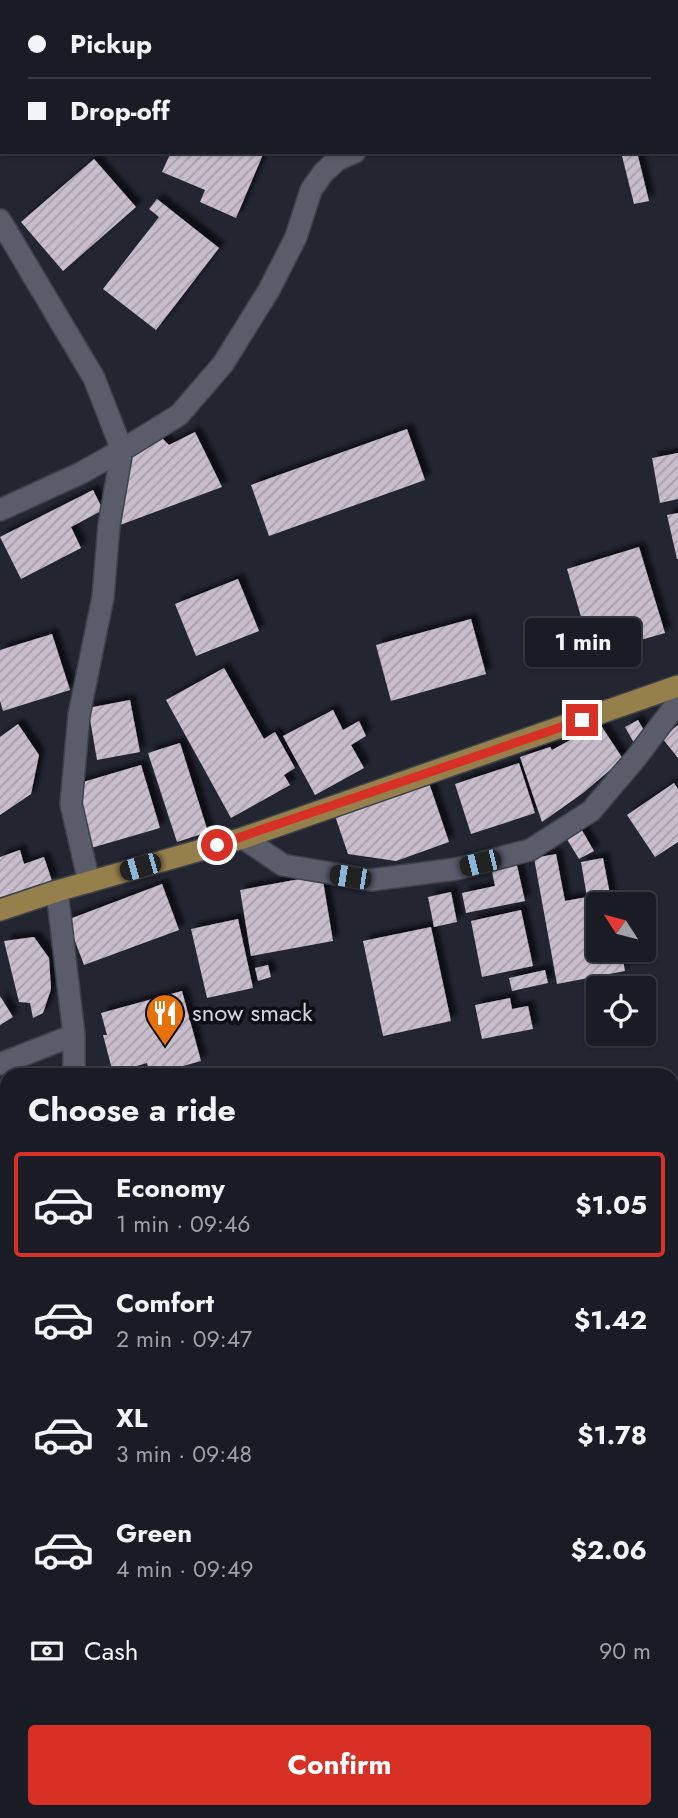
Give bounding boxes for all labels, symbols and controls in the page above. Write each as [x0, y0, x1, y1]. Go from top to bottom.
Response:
text: Pickup [70, 25, 152, 63]
text: Drop-off [70, 92, 170, 130]
callout: 1 min [524, 618, 640, 668]
text: 1 min [554, 625, 612, 659]
route end [566, 704, 598, 736]
route start [201, 829, 233, 861]
car [458, 848, 503, 878]
car [117, 851, 164, 883]
car [328, 863, 373, 891]
north arrow [586, 892, 656, 962]
map controls [586, 892, 656, 1046]
button: locate [586, 976, 656, 1046]
restaurant icon: snow smack [144, 992, 186, 1047]
place label: snow smack [192, 995, 313, 1030]
text: Choose a ride [28, 1087, 236, 1133]
text: Economy [116, 1169, 225, 1207]
icon: car [32, 1173, 95, 1236]
text: $1.05 [575, 1186, 647, 1224]
text: 1 min · 09:46 [116, 1207, 251, 1241]
text: Comfort [116, 1284, 214, 1322]
icon: car [32, 1288, 95, 1351]
text: $1.42 [574, 1301, 647, 1339]
text: 2 min · 09:47 [116, 1322, 252, 1356]
text: XL [116, 1399, 148, 1437]
icon: car [32, 1403, 95, 1466]
text: $1.78 [577, 1416, 647, 1454]
text: 3 min · 09:48 [116, 1437, 252, 1471]
text: Green [116, 1514, 192, 1552]
icon: car [32, 1518, 95, 1581]
text: $2.06 [571, 1531, 647, 1569]
text: 4 min · 09:49 [116, 1552, 254, 1586]
icon: cash [28, 1632, 66, 1670]
text: Cash [84, 1632, 138, 1670]
text: 90 m [599, 1634, 651, 1668]
button: Confirm [28, 1725, 651, 1805]

